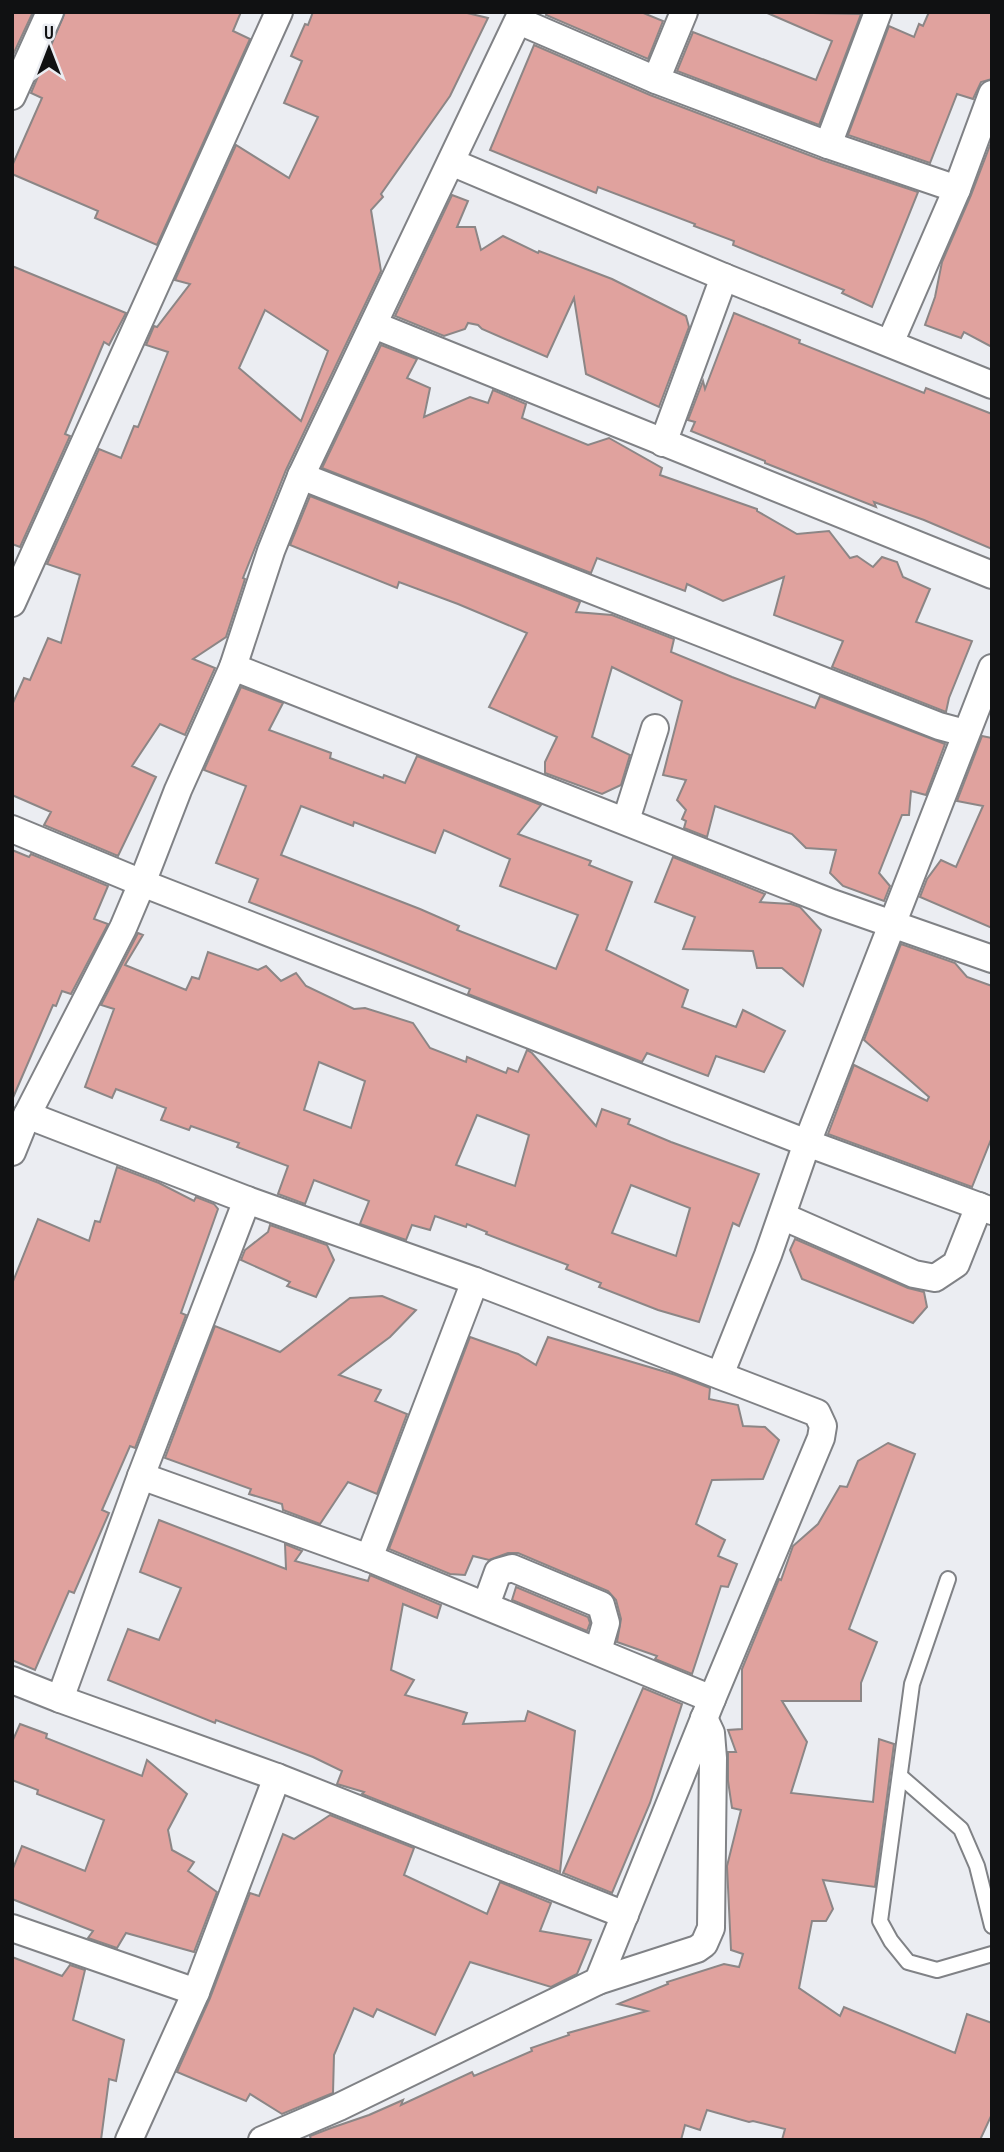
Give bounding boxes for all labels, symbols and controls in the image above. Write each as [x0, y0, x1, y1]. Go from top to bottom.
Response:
north arrow [14, 14, 84, 84]
text: U [44, 22, 54, 45]

